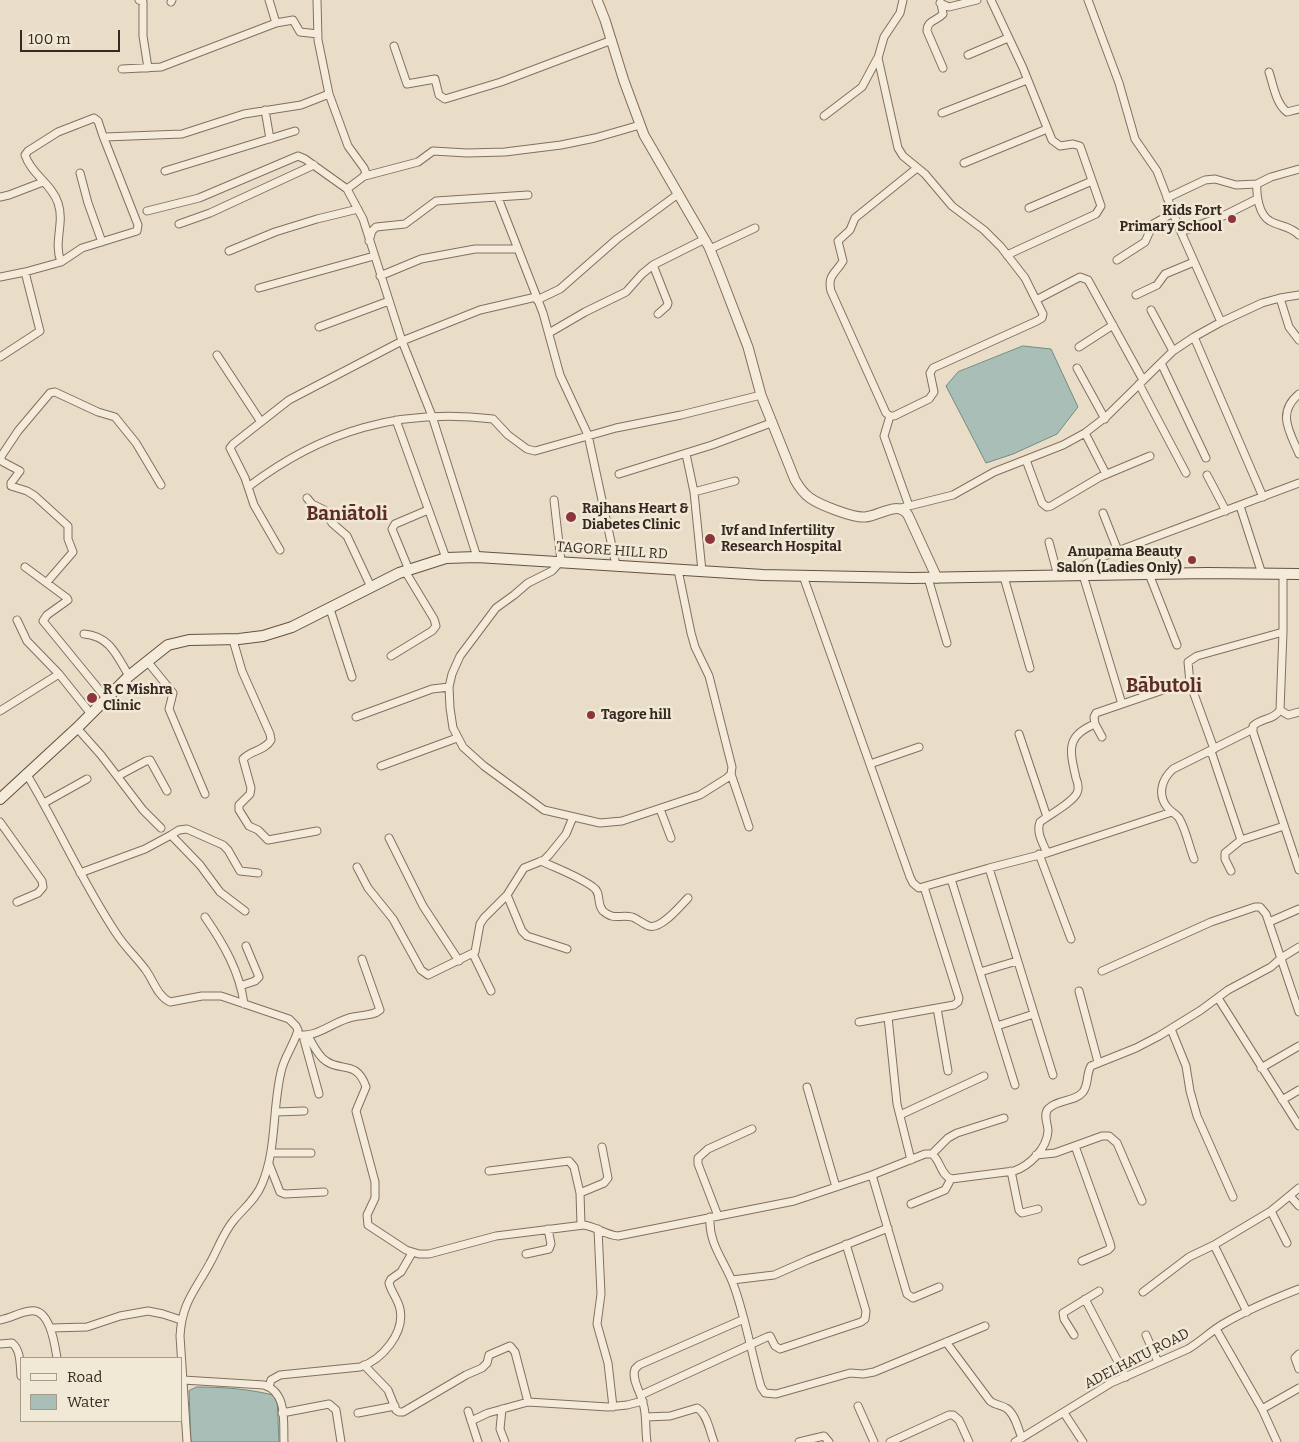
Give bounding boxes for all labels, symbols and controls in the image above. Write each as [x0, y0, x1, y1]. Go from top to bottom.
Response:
scale bar [22, 20, 122, 52]
text: 100 m [28, 30, 71, 48]
place label: Kids Fort Primary School [1119, 203, 1222, 236]
marker: Kids Fort Primary School [1226, 213, 1238, 225]
place label: Rajhans Heart & Diabetes Clinic [582, 501, 689, 534]
district label: Baniātoli [306, 504, 388, 526]
marker: Rajhans Heart & Diabetes Clinic [564, 510, 578, 524]
place label: Ivf and Infertility Research Hospital [721, 523, 841, 556]
marker: Ivf and Infertility Research Hospital [703, 532, 717, 546]
street label: TAGORE HILL RD [556, 539, 668, 563]
place label: Anupama Beauty Salon (Ladies Only) [1057, 544, 1182, 576]
marker: Anupama Beauty Salon (Ladies Only) [1186, 554, 1198, 566]
district label: Bābutoli [1126, 676, 1202, 698]
place label: R C Mishra Clinic [103, 682, 173, 714]
marker: R C Mishra Clinic [85, 691, 99, 705]
place label: Tagore hill [601, 707, 671, 723]
marker: Tagore hill [585, 709, 597, 721]
street label: ADELHATU ROAD [1082, 1325, 1192, 1393]
legend [20, 1357, 182, 1422]
text: Road [67, 1368, 102, 1386]
text: Water [67, 1393, 109, 1411]

